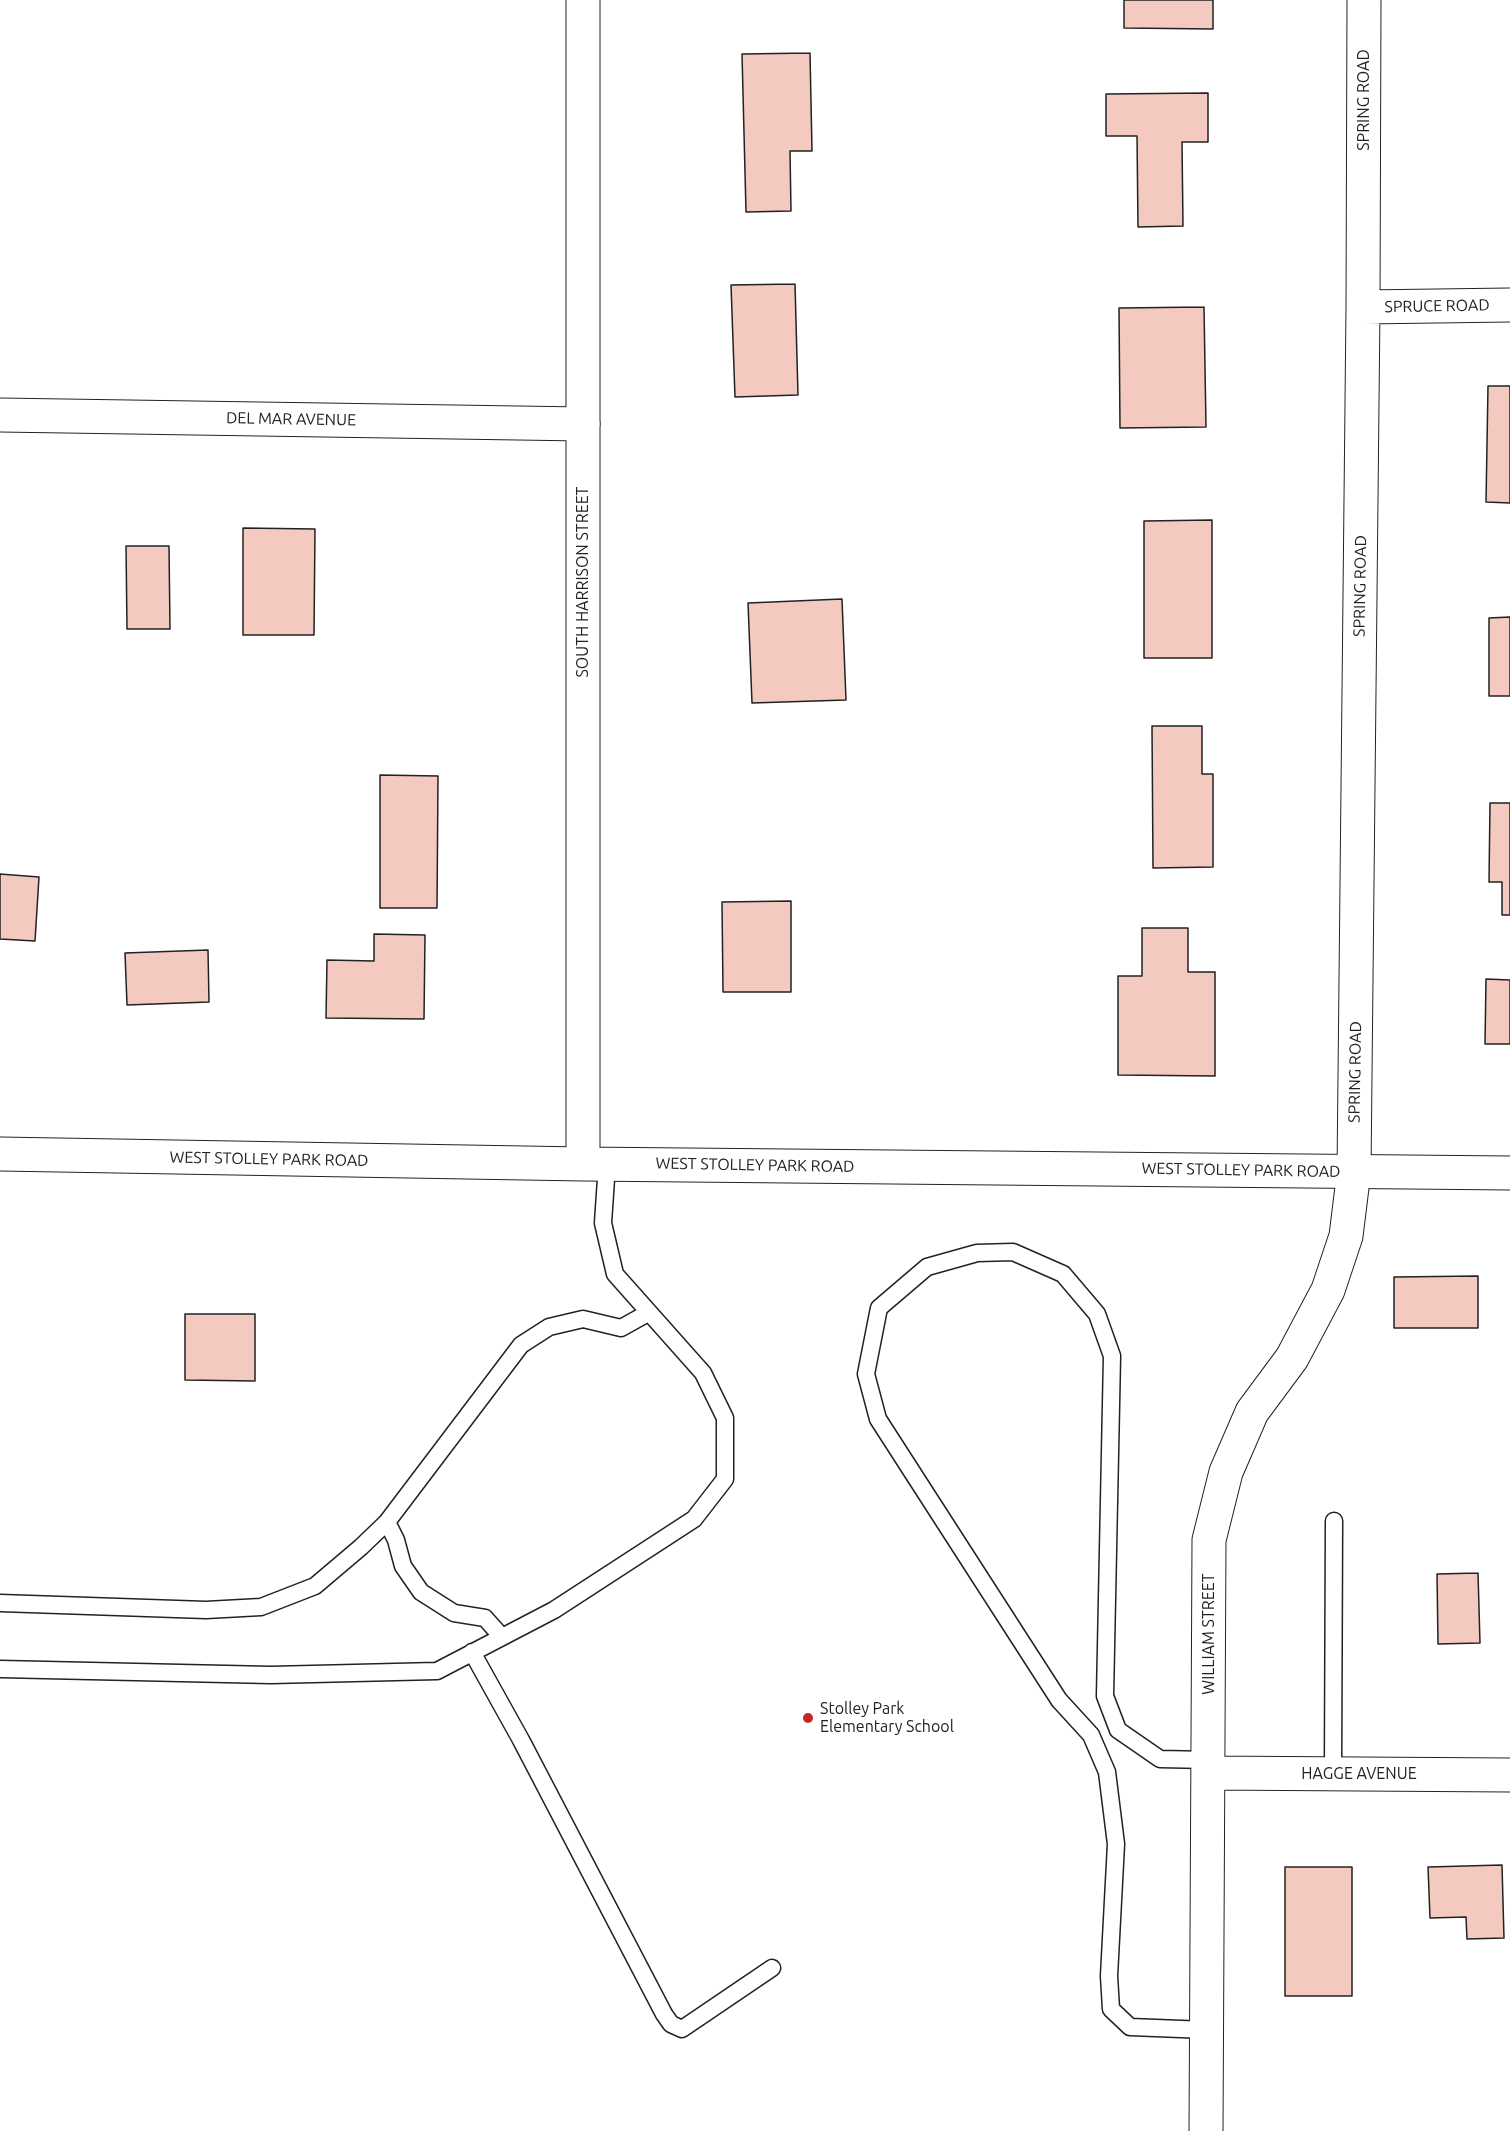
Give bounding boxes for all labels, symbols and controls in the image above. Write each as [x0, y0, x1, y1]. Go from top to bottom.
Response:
street label: SPRING ROAD [1354, 49, 1374, 151]
street label: SPRUCE ROAD [1384, 295, 1490, 317]
street label: DEL MAR AVENUE [226, 408, 356, 430]
street label: SOUTH HARRISON STREET [573, 486, 593, 678]
street label: SPRING ROAD [1350, 535, 1370, 637]
street label: SPRING ROAD [1345, 1021, 1365, 1123]
street label: WEST STOLLEY PARK ROAD [169, 1148, 369, 1170]
street label: WEST STOLLEY PARK ROAD [655, 1154, 855, 1176]
street label: WEST STOLLEY PARK ROAD [1141, 1159, 1341, 1181]
street label: WILLIAM STREET [1199, 1573, 1219, 1695]
place label: Stolley Park Elementary School [820, 1699, 954, 1737]
marker: Stolley Park Elementary School [801, 1711, 815, 1725]
street label: HAGGE AVENUE [1301, 1764, 1417, 1784]

